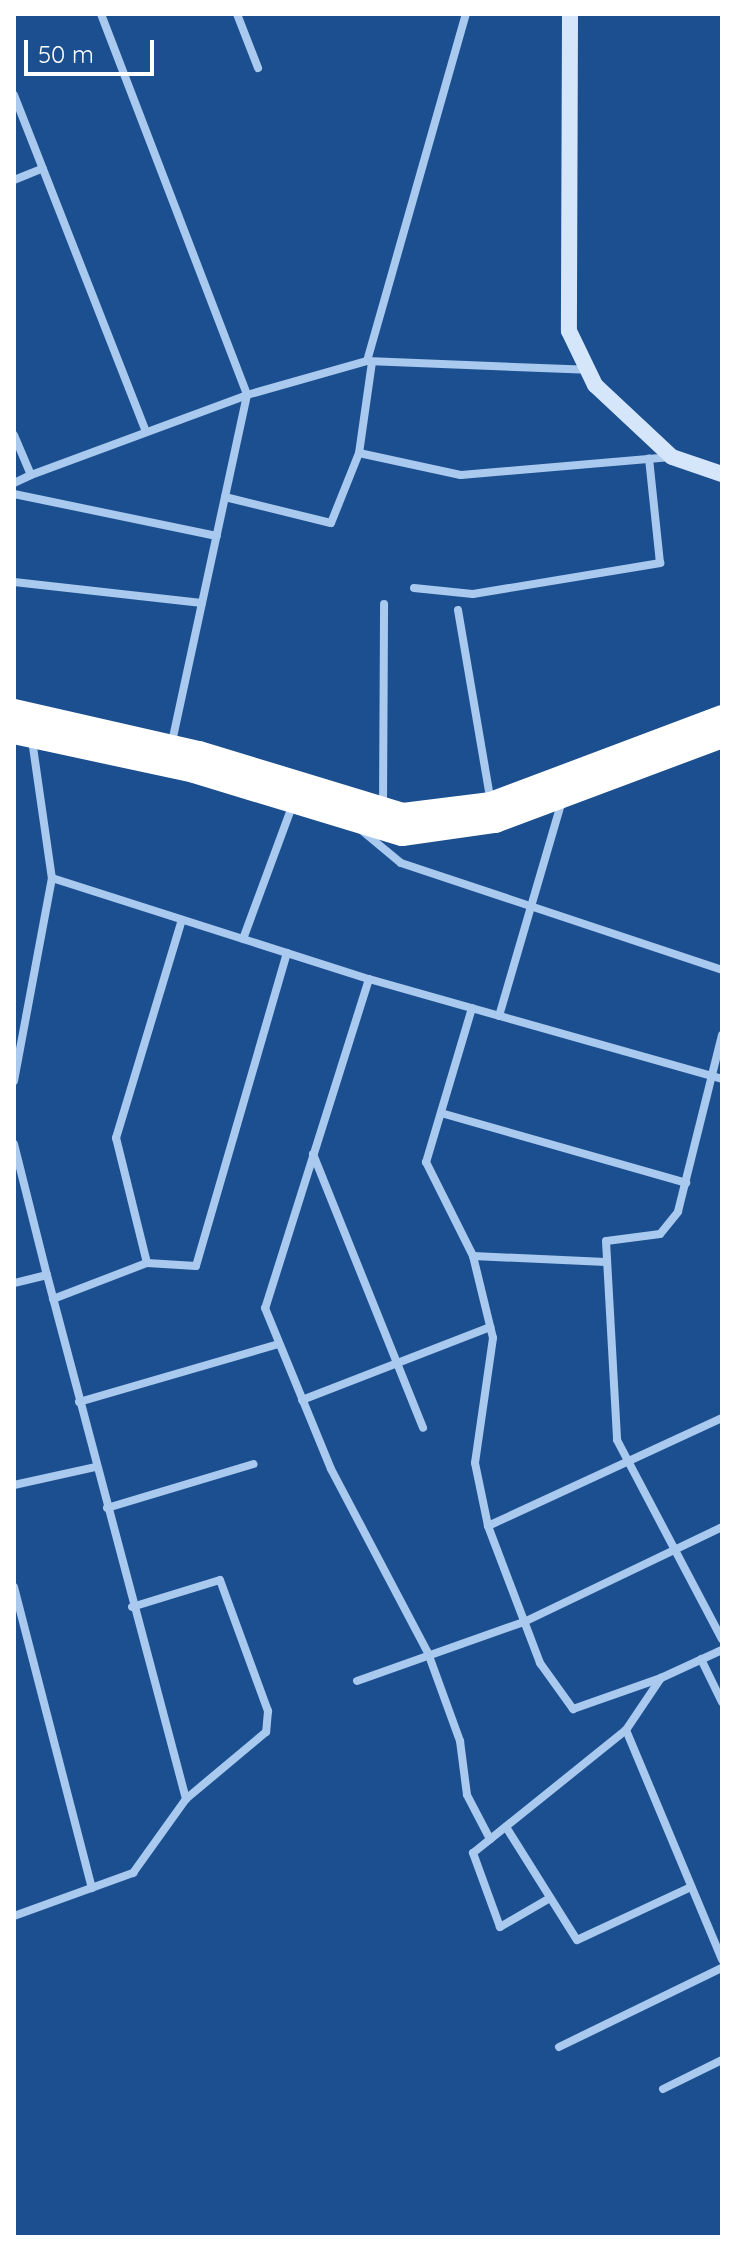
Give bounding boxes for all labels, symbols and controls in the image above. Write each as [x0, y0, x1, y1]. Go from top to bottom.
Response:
scale bar [28, 24, 158, 74]
text: 50 m [38, 39, 94, 69]

